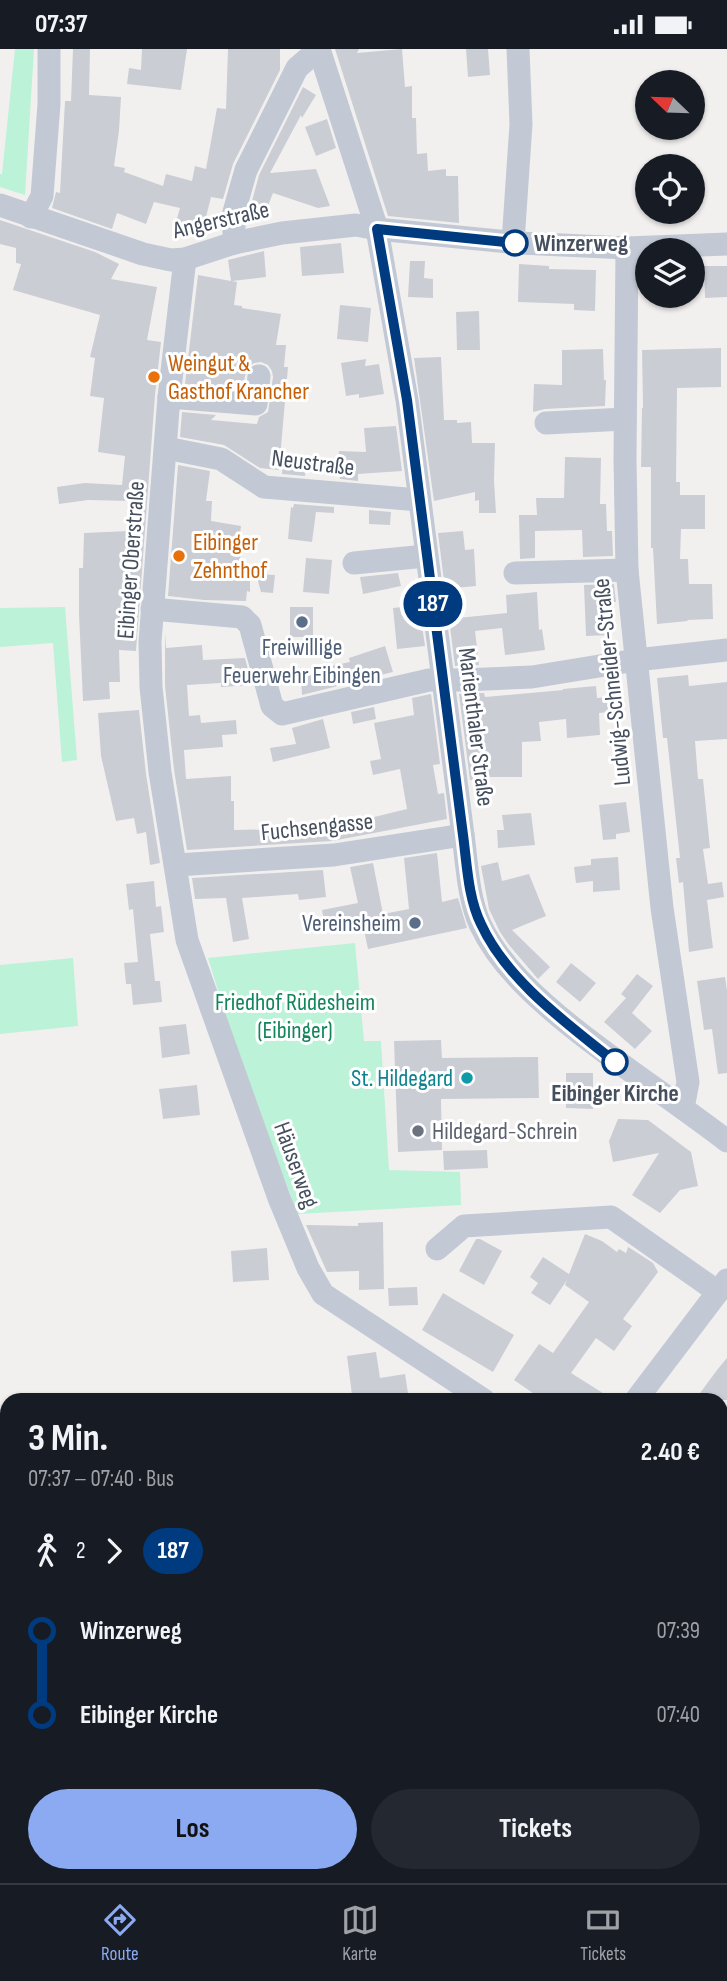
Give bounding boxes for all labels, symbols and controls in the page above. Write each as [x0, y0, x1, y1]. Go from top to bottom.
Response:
text: 07:37 [35, 9, 87, 40]
north arrow [635, 70, 705, 140]
map controls [635, 70, 705, 308]
button: locate [635, 154, 705, 224]
street label: Angerstraße [169, 195, 272, 245]
place label: Winzerweg [534, 229, 628, 258]
marker: Winzerweg [502, 230, 528, 256]
button: layers [635, 238, 705, 308]
place label: Weingut & Gasthof Krancher [168, 349, 309, 406]
marker: Weingut & Gasthof Krancher [146, 369, 162, 385]
street label: Neustraße [270, 444, 356, 482]
street label: Eibinger Oberstraße [111, 480, 151, 640]
place label: Eibinger Zehnthof [193, 528, 268, 585]
marker: Eibinger Zehnthof [171, 548, 187, 564]
street label: Ludwig-Schneider-Straße [587, 577, 637, 787]
line badge: 187 [393, 581, 473, 627]
text: 187 [417, 589, 449, 618]
marker: Freiwillige Feuerwehr Eibingen [294, 614, 310, 630]
place label: Freiwillige Feuerwehr Eibingen [223, 633, 381, 690]
street label: Marienthaler Straße [452, 646, 500, 808]
street label: Fuchsengasse [259, 807, 375, 847]
place label: Vereinsheim [302, 909, 401, 938]
marker: Vereinsheim [407, 915, 423, 931]
park label: Friedhof Rüdesheim (Eibinger) [215, 988, 375, 1045]
marker: Eibinger Kirche [602, 1049, 628, 1075]
place label: St. Hildegard [351, 1064, 453, 1093]
marker: St. Hildegard [459, 1070, 475, 1086]
place label: Eibinger Kirche [551, 1079, 679, 1108]
place label: Hildegard-Schrein [432, 1117, 577, 1146]
street label: Häuserweg [267, 1118, 325, 1212]
marker: Hildegard-Schrein [410, 1123, 426, 1139]
text: 3 Min. [28, 1416, 108, 1461]
text: 2.40 € [641, 1437, 700, 1468]
text: 07:37 – 07:40 · Bus [28, 1465, 174, 1493]
icon: walk [28, 1532, 66, 1570]
icon: forward [95, 1532, 133, 1570]
text: 187 [157, 1536, 189, 1565]
text: 2 [76, 1537, 85, 1565]
text: Winzerweg [80, 1616, 182, 1647]
text: 07:39 [657, 1617, 700, 1645]
text: Eibinger Kirche [80, 1700, 218, 1731]
text: 07:40 [657, 1701, 700, 1729]
button: Los [28, 1789, 357, 1869]
button: Tickets [371, 1789, 700, 1869]
tab: Route [101, 1901, 139, 1966]
tab: Karte [341, 1901, 379, 1966]
tab: Tickets [580, 1901, 626, 1966]

